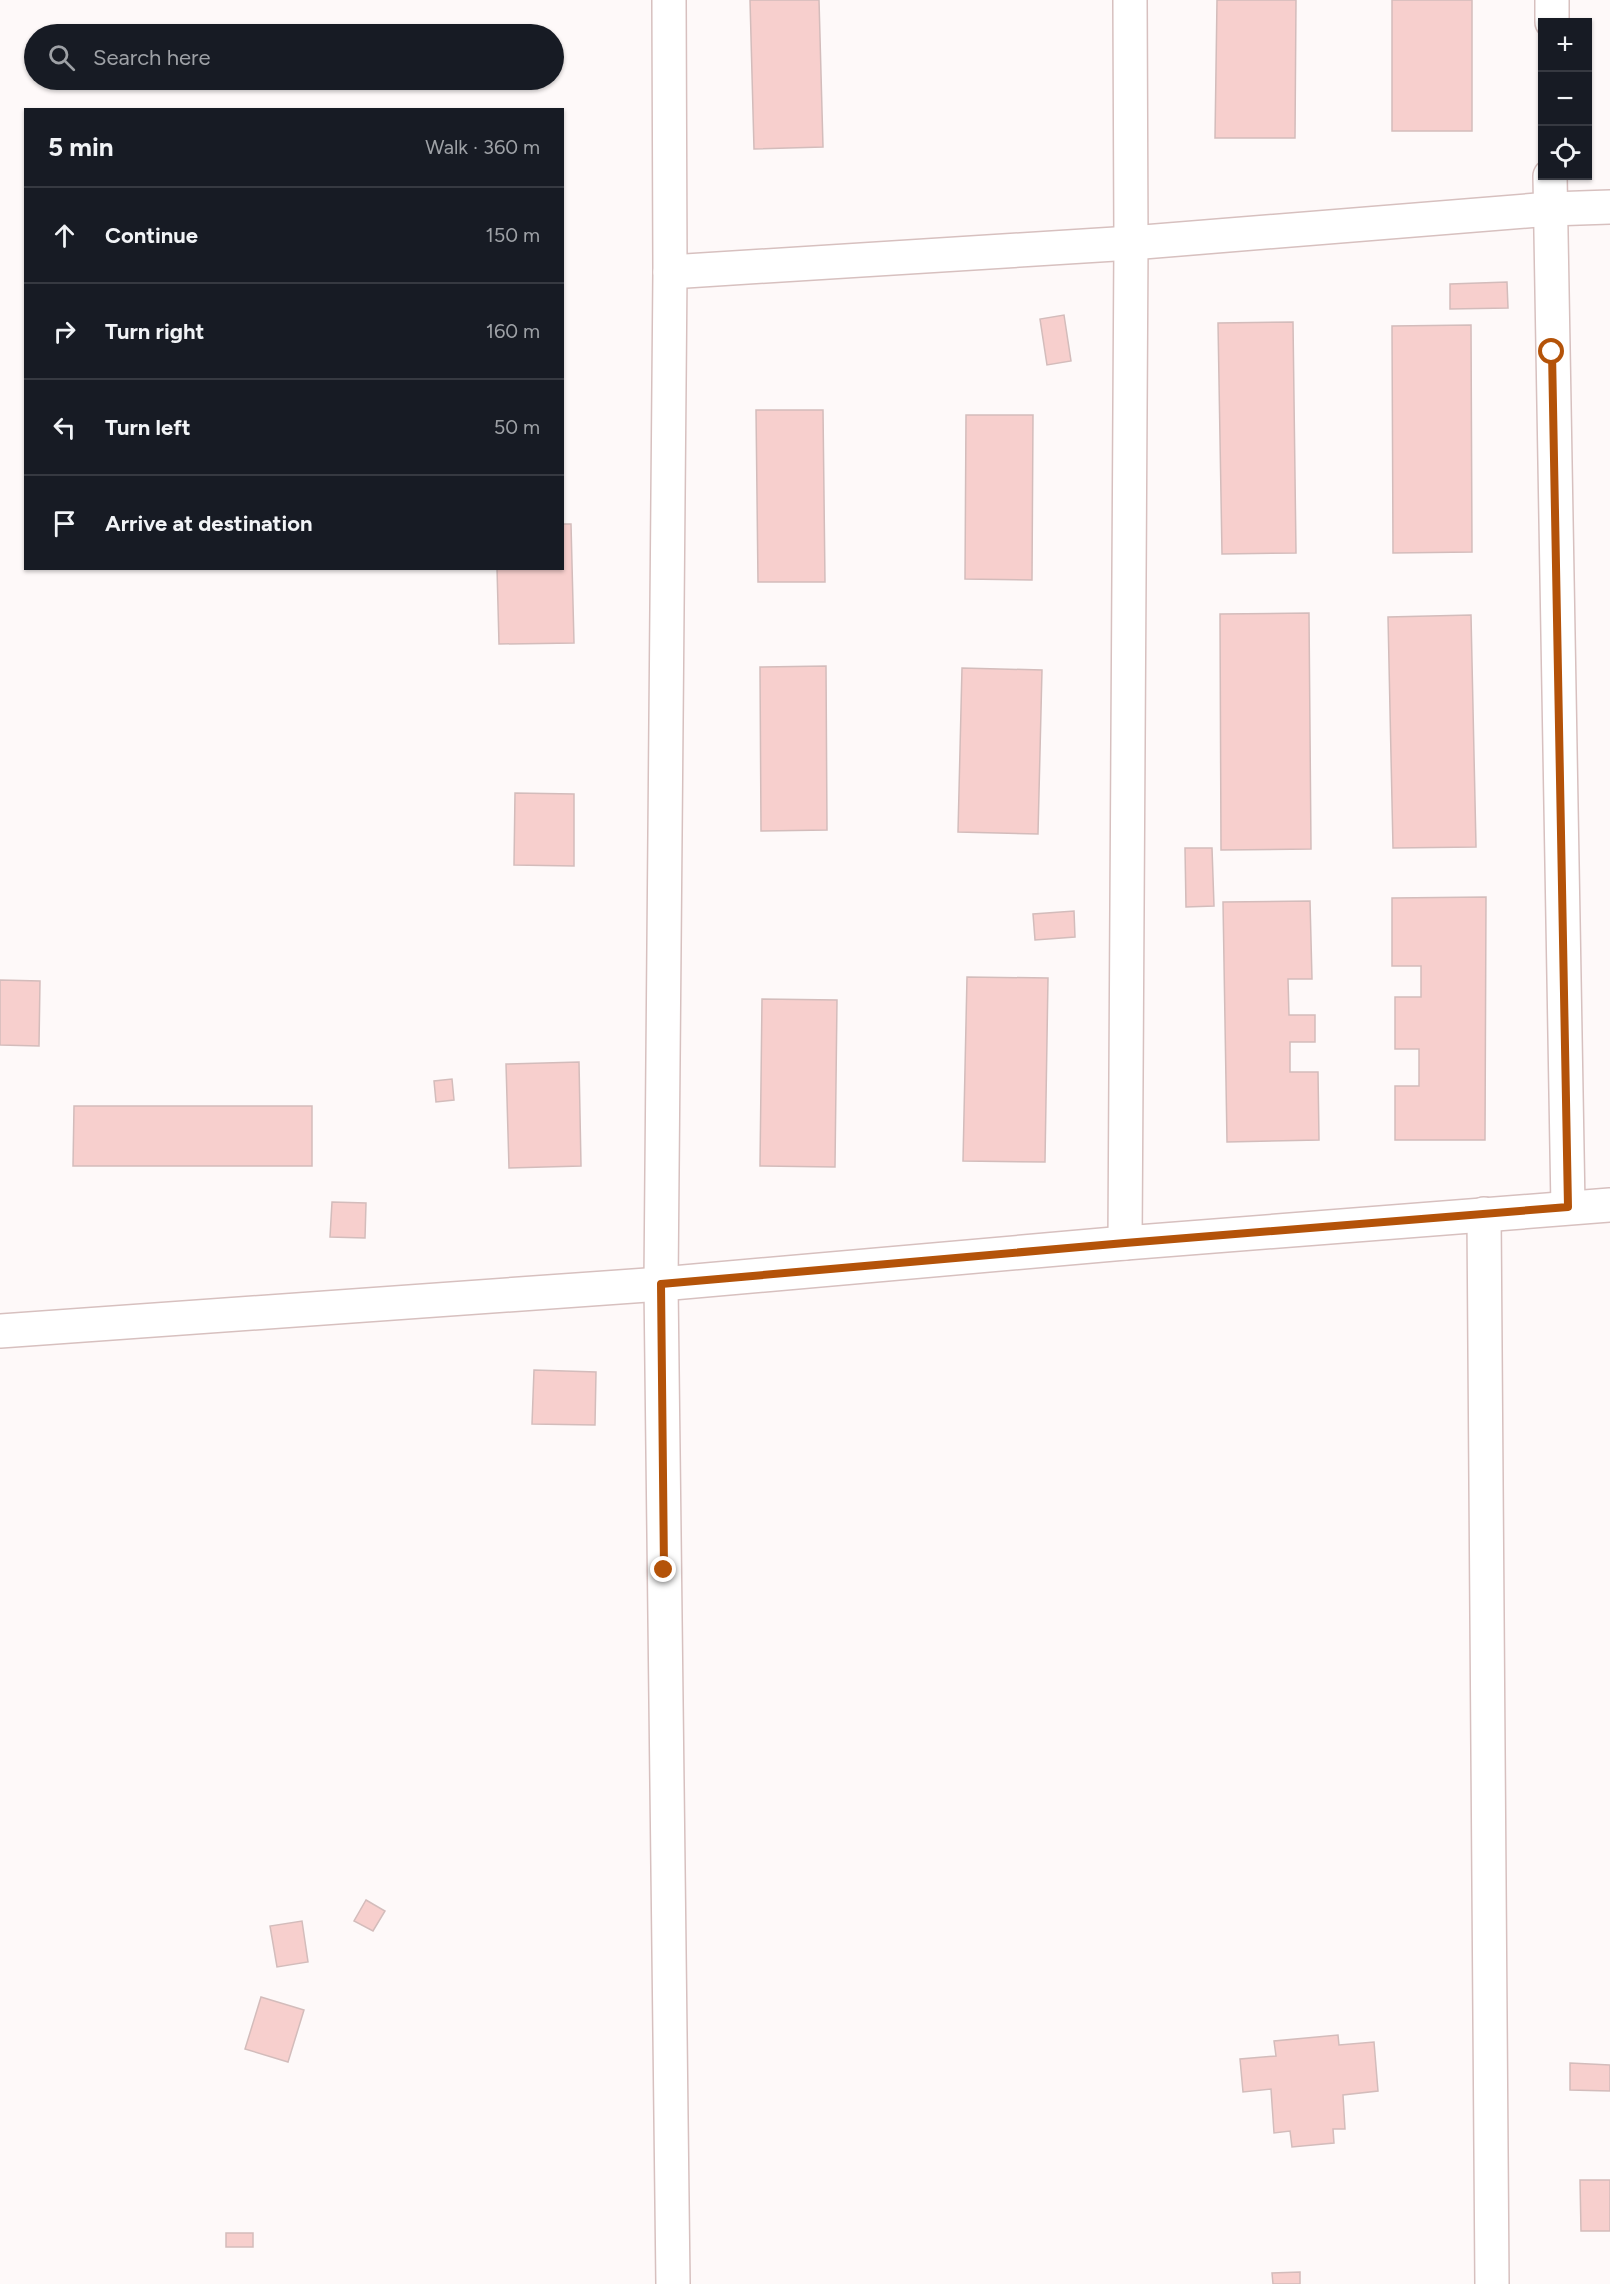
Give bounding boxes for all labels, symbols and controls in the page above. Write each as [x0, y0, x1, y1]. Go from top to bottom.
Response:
map controls [1538, 18, 1592, 180]
button: + [1538, 18, 1592, 72]
search box [24, 24, 564, 90]
icon: search [45, 41, 78, 74]
text: Search here [93, 44, 211, 71]
button: − [1538, 72, 1592, 126]
button: locate [1538, 126, 1592, 180]
text: 5 min [48, 131, 114, 163]
text: Walk · 360 m [425, 135, 540, 159]
icon: ahead [48, 219, 81, 252]
text: Continue [105, 222, 198, 249]
text: 150 m [485, 223, 540, 247]
icon: right [48, 315, 81, 348]
text: Turn right [105, 318, 204, 345]
text: 160 m [486, 319, 540, 343]
route start [1538, 338, 1564, 364]
icon: left [48, 411, 81, 444]
text: Turn left [105, 414, 191, 441]
text: 50 m [494, 415, 540, 439]
icon: arrive [48, 507, 81, 540]
text: Arrive at destination [105, 510, 313, 537]
route end [650, 1556, 676, 1582]

